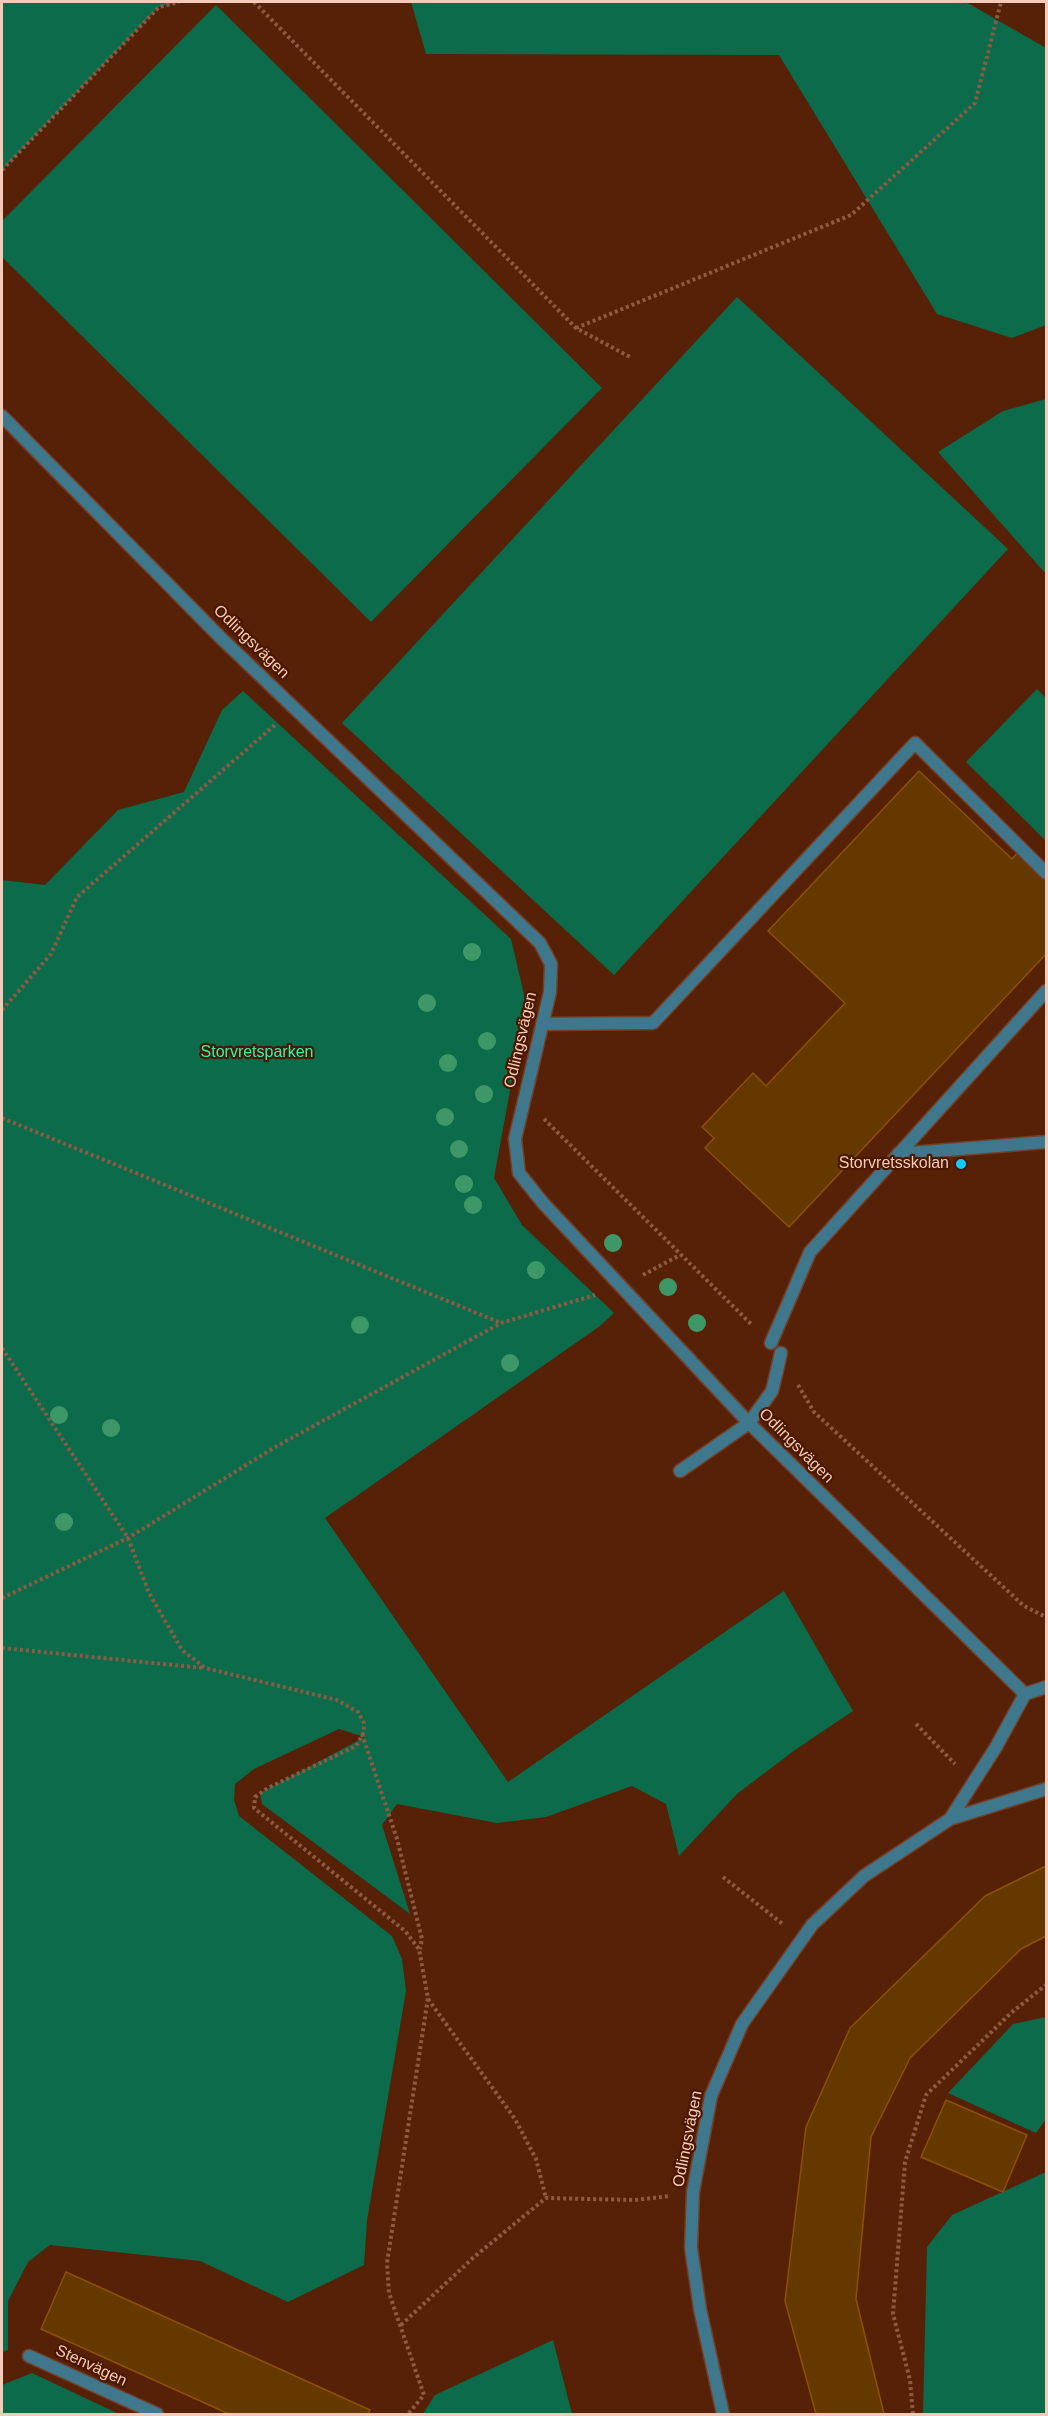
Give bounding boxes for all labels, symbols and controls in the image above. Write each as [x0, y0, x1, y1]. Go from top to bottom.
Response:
street label: Odlingsvägen [209, 601, 293, 683]
street label: Odlingsvägen [501, 990, 541, 1090]
park label: Storvretsparken [201, 1043, 313, 1063]
place label: Storvretsskolan [839, 1154, 949, 1174]
marker: Storvretsskolan [954, 1157, 968, 1171]
street label: Odlingsvägen [755, 1405, 837, 1487]
street label: Odlingsvägen [669, 2089, 707, 2189]
street label: Stenvägen [52, 2341, 130, 2391]

